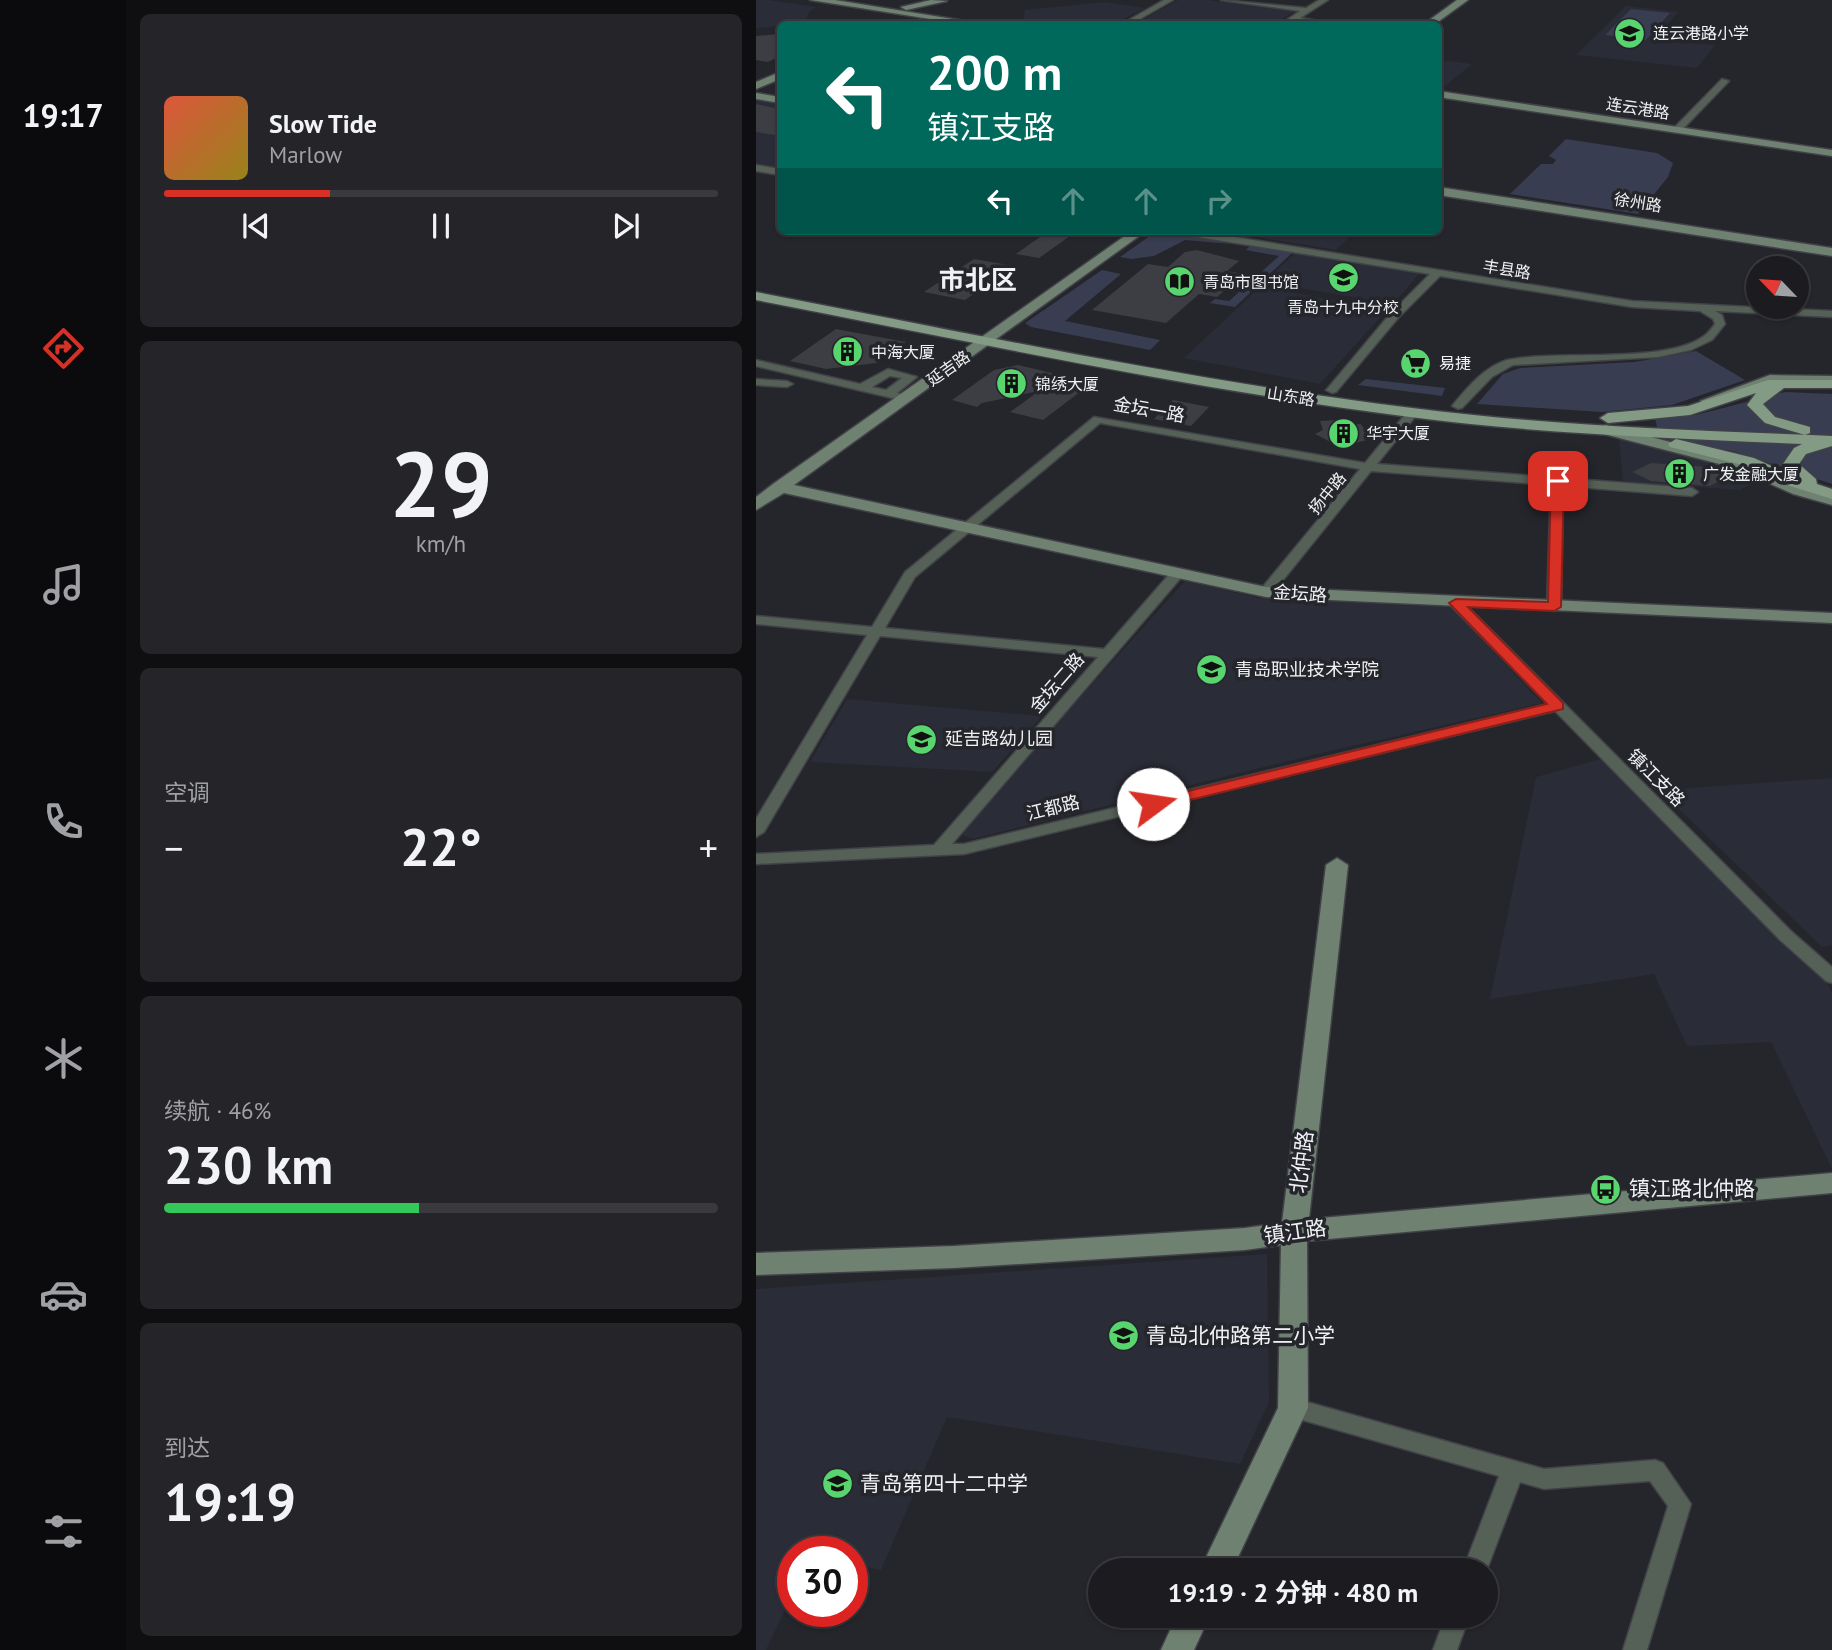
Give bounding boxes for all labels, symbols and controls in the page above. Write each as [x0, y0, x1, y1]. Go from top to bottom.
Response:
school or university icon: 连云港路小学 [1613, 16, 1647, 50]
place label: 连云港路小学 [1653, 23, 1749, 43]
text: 200 m [927, 40, 1062, 104]
icon: left [812, 49, 903, 140]
street label: 连云港路 [1605, 93, 1671, 123]
text: 19:17 [22, 94, 104, 136]
text: 镇江支路 [927, 106, 1055, 148]
text: Slow Tide [269, 107, 377, 140]
text: Marlow [269, 140, 342, 169]
icon: left [981, 182, 1019, 220]
icon: ahead [1054, 182, 1092, 220]
icon: ahead [1127, 182, 1165, 220]
icon: right [1200, 182, 1238, 220]
street label: 徐州路 [1613, 188, 1663, 216]
icon: previous [237, 207, 275, 245]
icon: pause [422, 207, 460, 245]
icon: next [607, 207, 645, 245]
street label: 丰县路 [1482, 255, 1532, 283]
north arrow [1746, 256, 1810, 318]
map controls [1746, 256, 1809, 319]
school or university icon: 青岛十九中分校 [1326, 261, 1360, 295]
district label: 市北区 [939, 263, 1017, 296]
library icon: 青岛市图书馆 [1163, 265, 1197, 299]
place label: 青岛市图书馆 [1203, 272, 1299, 292]
place label: 青岛十九中分校 [1287, 297, 1399, 317]
icon: directions [39, 324, 88, 373]
building icon: 中海大厦 [831, 335, 865, 369]
place label: 中海大厦 [871, 342, 935, 362]
street label: 延吉路 [923, 346, 973, 390]
supermarket icon: 易捷 [1399, 346, 1433, 380]
place label: 易捷 [1439, 353, 1471, 373]
building icon: 锦绣大厦 [995, 367, 1029, 401]
place label: 锦绣大厦 [1035, 374, 1099, 394]
street label: 山东路 [1266, 382, 1316, 410]
street label: 金坛一路 [1112, 392, 1187, 427]
building icon: 华宇大厦 [1326, 416, 1360, 450]
place label: 华宇大厦 [1366, 423, 1430, 443]
text: 29 [389, 424, 493, 542]
pin [1528, 451, 1588, 511]
building icon: 广发金融大厦 [1663, 457, 1697, 491]
icon: arrive [1539, 462, 1577, 500]
place label: 广发金融大厦 [1703, 464, 1799, 484]
street label: 扬中路 [1304, 468, 1350, 518]
text: km/h [416, 529, 466, 558]
icon: music [39, 560, 88, 609]
street label: 金坛路 [1272, 580, 1328, 607]
street label: 金坛二路 [1024, 648, 1089, 717]
school or university icon: 青岛职业技术学院 [1195, 653, 1229, 687]
place label: 青岛职业技术学院 [1235, 658, 1379, 681]
school or university icon: 延吉路幼儿园 [905, 722, 939, 756]
place label: 延吉路幼儿园 [945, 727, 1053, 750]
street label: 镇江支路 [1623, 744, 1690, 811]
position arrow [1116, 767, 1190, 841]
text: 空调 [164, 778, 210, 807]
street label: 江都路 [1024, 790, 1082, 825]
icon: phone [39, 797, 88, 846]
text: 22° [400, 813, 482, 880]
text: − [164, 823, 183, 872]
text: + [699, 823, 718, 872]
icon: climate [39, 1034, 88, 1083]
text: 续航 · 46% [164, 1096, 271, 1125]
street label: 北仲路 [1284, 1129, 1319, 1195]
text: 230 km [164, 1131, 333, 1198]
bus stop icon: 镇江路北仲路 [1589, 1172, 1623, 1206]
place label: 镇江路北仲路 [1629, 1175, 1755, 1202]
street label: 镇江路 [1262, 1214, 1328, 1249]
icon: car [39, 1270, 88, 1319]
school or university icon: 青岛北仲路第二小学 [1106, 1319, 1140, 1353]
place label: 青岛北仲路第二小学 [1146, 1322, 1335, 1349]
text: 到达 [164, 1433, 210, 1462]
school or university icon: 青岛第四十二中学 [820, 1467, 854, 1501]
text: 19:19 [164, 1468, 296, 1535]
place label: 青岛第四十二中学 [860, 1470, 1028, 1497]
icon: filters [39, 1507, 88, 1556]
speed limit sign: 30 [777, 1536, 868, 1627]
text: 19:19 · 2 分钟 · 480 m [1168, 1576, 1418, 1609]

